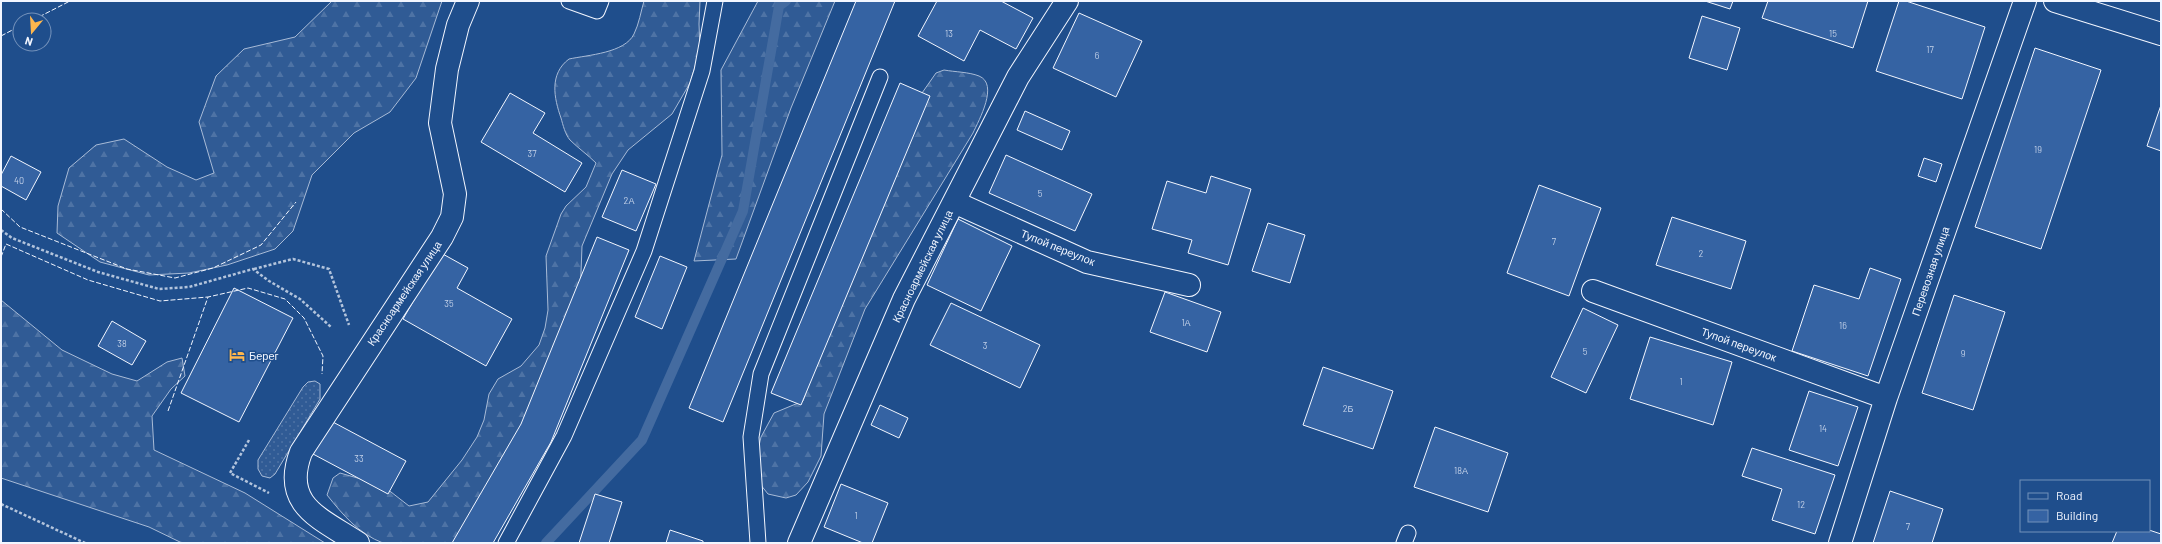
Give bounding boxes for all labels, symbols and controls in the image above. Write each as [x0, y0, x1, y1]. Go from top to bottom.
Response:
north arrow [12, 12, 52, 52]
house number: 13 [945, 28, 953, 39]
house number: 15 [1829, 28, 1837, 39]
text: N [23, 35, 34, 49]
house number: 17 [1926, 44, 1934, 55]
house number: 6 [1095, 50, 1100, 61]
house number: 19 [2034, 144, 2042, 155]
house number: 37 [528, 148, 537, 159]
house number: 40 [14, 175, 24, 186]
house number: 5 [1038, 188, 1043, 199]
house number: 2А [624, 195, 634, 206]
street label: Красноармейская улица [889, 207, 955, 324]
street label: Перевозная улица [1909, 224, 1952, 317]
street label: Тупой переулок [1019, 226, 1097, 268]
house number: 7 [1552, 236, 1557, 247]
street label: Красноармейская улица [364, 237, 444, 348]
house number: 2 [1699, 248, 1704, 259]
house number: 35 [444, 298, 454, 309]
house number: 1А [1181, 317, 1191, 328]
house number: 16 [1839, 320, 1847, 331]
street label: Тупой переулок [1700, 324, 1778, 364]
house number: 38 [117, 338, 127, 349]
house number: 3 [983, 340, 988, 351]
hotel icon: Берег [228, 346, 246, 364]
house number: 5 [1583, 346, 1588, 357]
house number: 9 [1961, 348, 1966, 359]
place label: Берег [249, 349, 279, 362]
house number: 1 [1679, 376, 1683, 387]
house number: 2Б [1343, 403, 1353, 414]
house number: 14 [1819, 423, 1827, 434]
house number: 33 [354, 453, 364, 464]
house number: 18А [1454, 465, 1468, 476]
legend [2020, 480, 2150, 532]
text: Road [2056, 488, 2083, 502]
house number: 12 [1797, 499, 1805, 510]
text: Building [2056, 508, 2098, 522]
house number: 1 [854, 510, 858, 521]
house number: 7 [1906, 521, 1911, 532]

